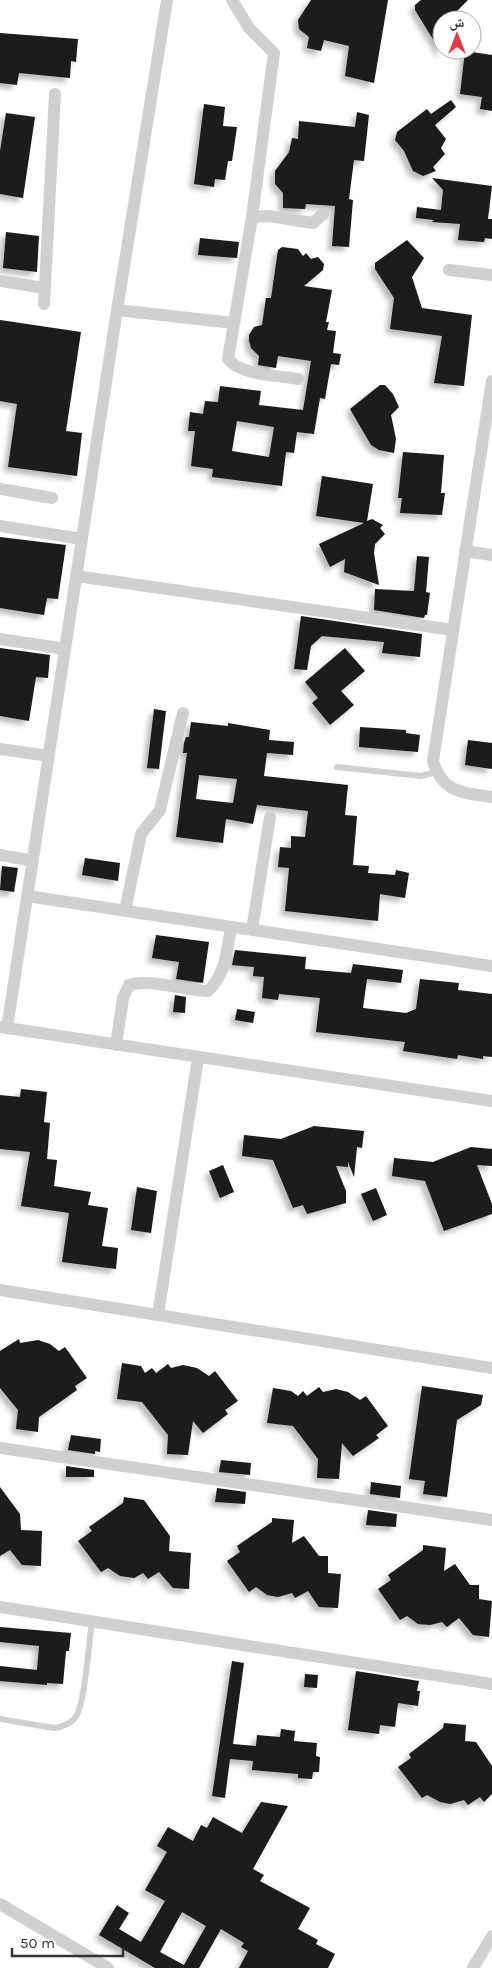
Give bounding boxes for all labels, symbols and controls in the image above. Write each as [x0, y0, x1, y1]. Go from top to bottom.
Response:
north arrow [432, 10, 482, 60]
text: ش [450, 14, 465, 31]
scale bar [12, 1926, 124, 1958]
text: 50 m [20, 1934, 55, 1952]

